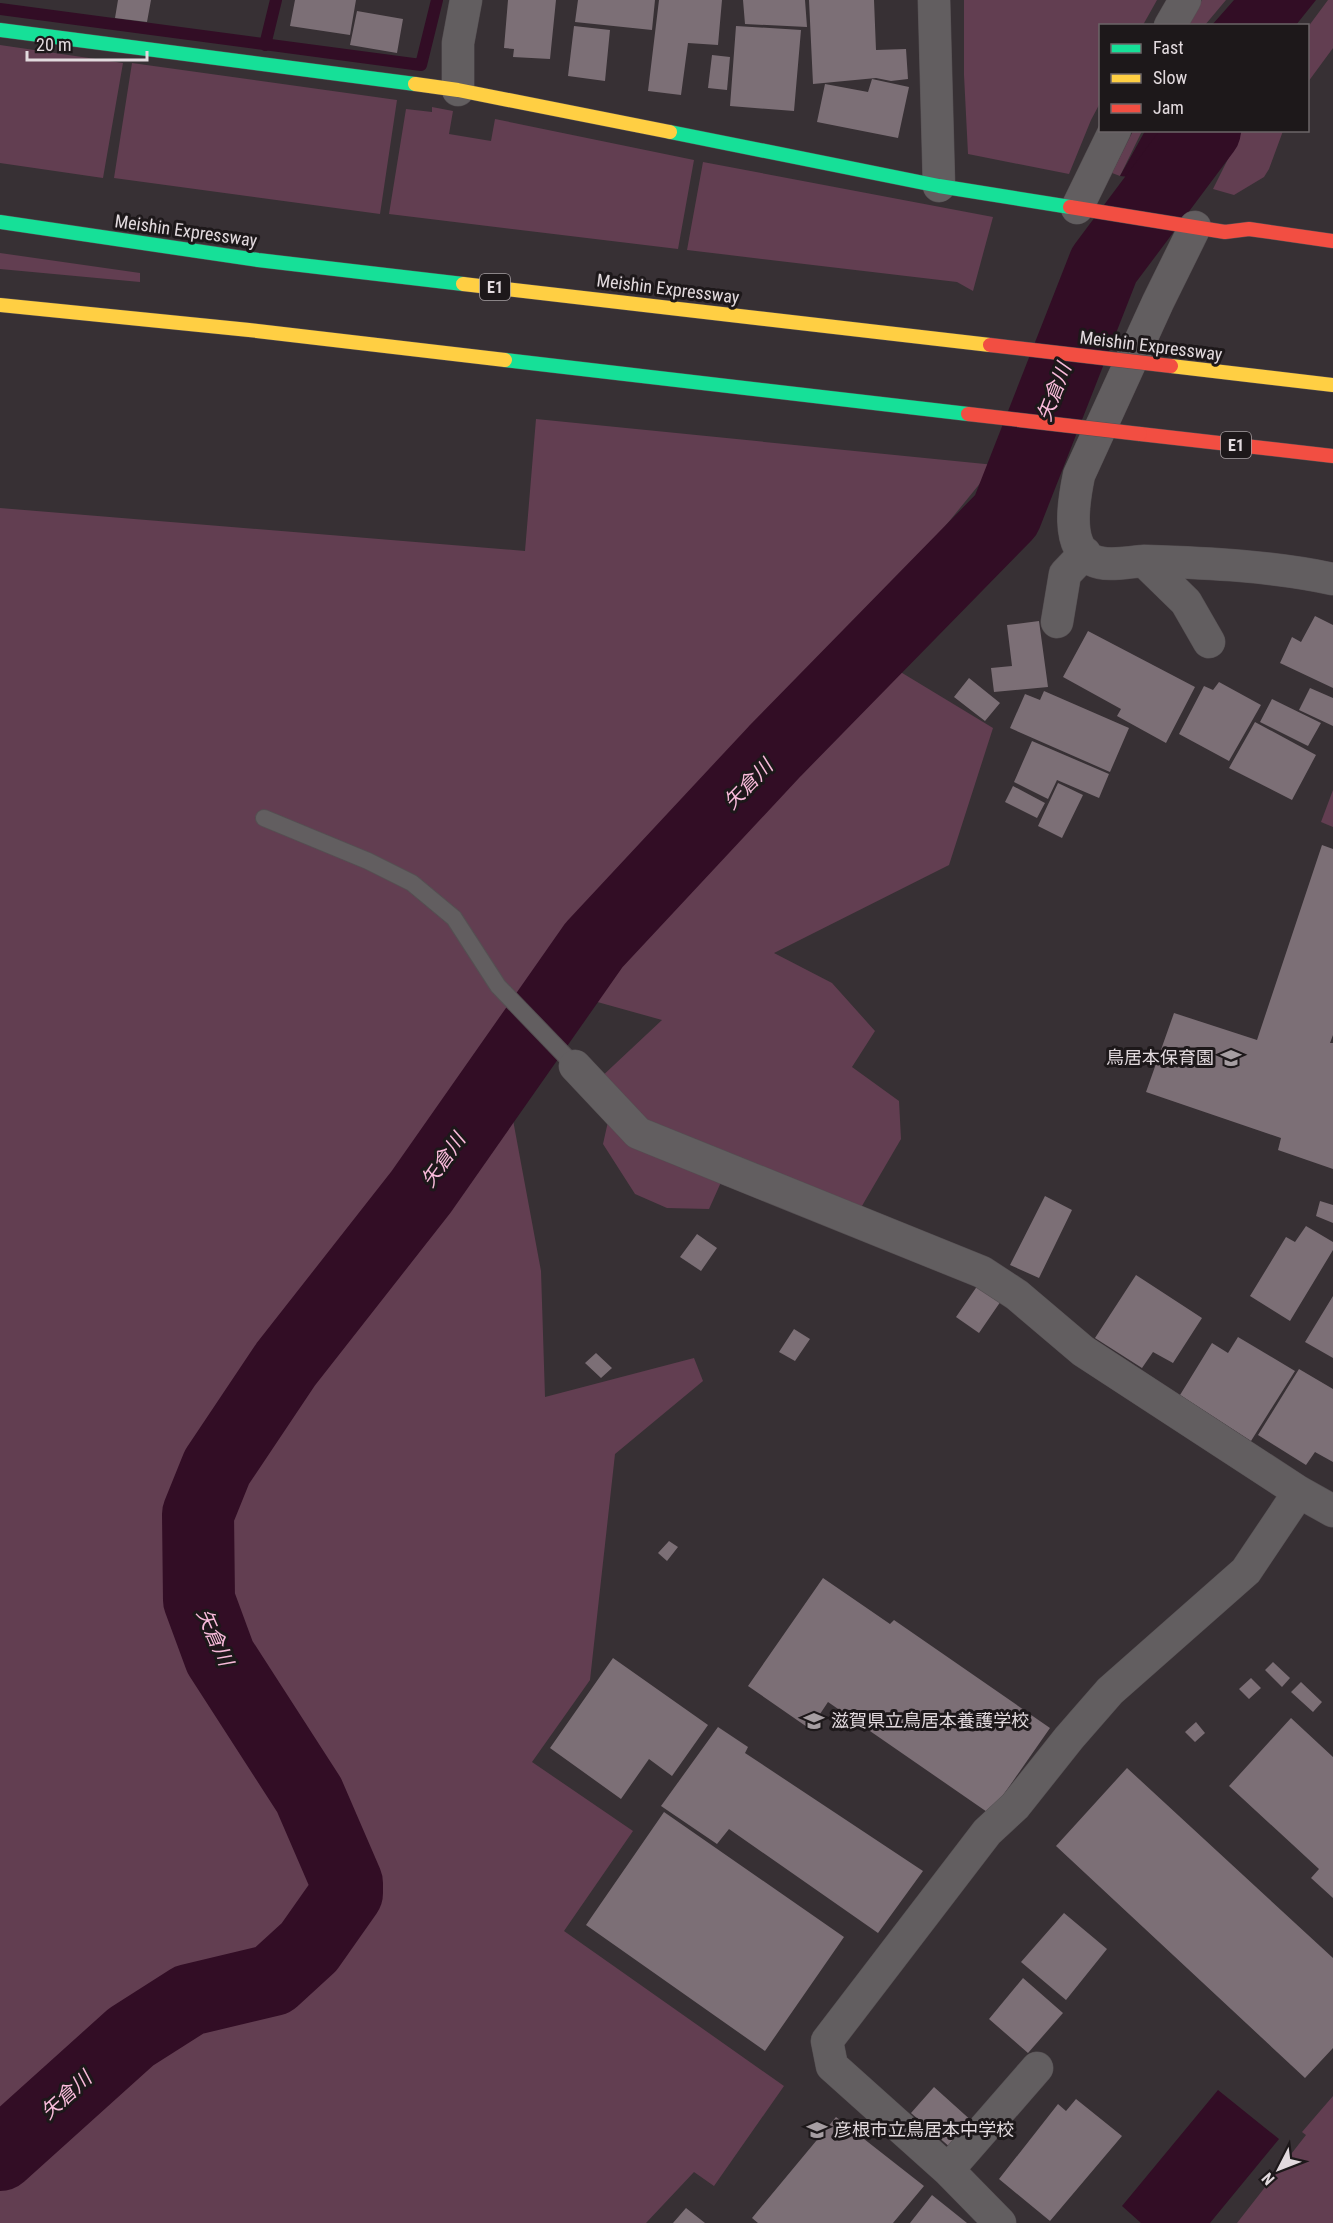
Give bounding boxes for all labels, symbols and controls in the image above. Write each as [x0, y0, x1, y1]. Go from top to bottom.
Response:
scale bar [27, 24, 147, 62]
legend [1099, 24, 1309, 132]
text: 20 m [36, 34, 71, 55]
text: Fast [1153, 37, 1184, 58]
text: Slow [1153, 67, 1188, 88]
text: Jam [1153, 97, 1184, 118]
street label: Meishin Expressway [113, 210, 259, 251]
street label: Meishin Expressway [595, 269, 741, 308]
road number: E1 [480, 274, 510, 300]
street label: Meishin Expressway [1078, 326, 1224, 365]
water label: 矢倉川 [1032, 358, 1077, 424]
road number: E1 [1221, 432, 1251, 458]
water label: 矢倉川 [719, 753, 779, 814]
school or university icon: 鳥居本保育園 [1219, 1046, 1243, 1070]
place label: 鳥居本保育園 [1106, 1047, 1214, 1068]
water label: 矢倉川 [416, 1127, 471, 1191]
water label: 矢倉川 [192, 1605, 239, 1671]
school or university icon: 滋賀県立鳥居本養護学校 [802, 1709, 826, 1733]
place label: 滋賀県立鳥居本養護学校 [831, 1710, 1029, 1731]
water label: 矢倉川 [36, 2065, 98, 2124]
school or university icon: 彦根市立鳥居本中学校 [805, 2118, 829, 2142]
place label: 彦根市立鳥居本中学校 [834, 2119, 1014, 2140]
north arrow [1249, 2139, 1309, 2199]
text: N [1258, 2169, 1279, 2189]

